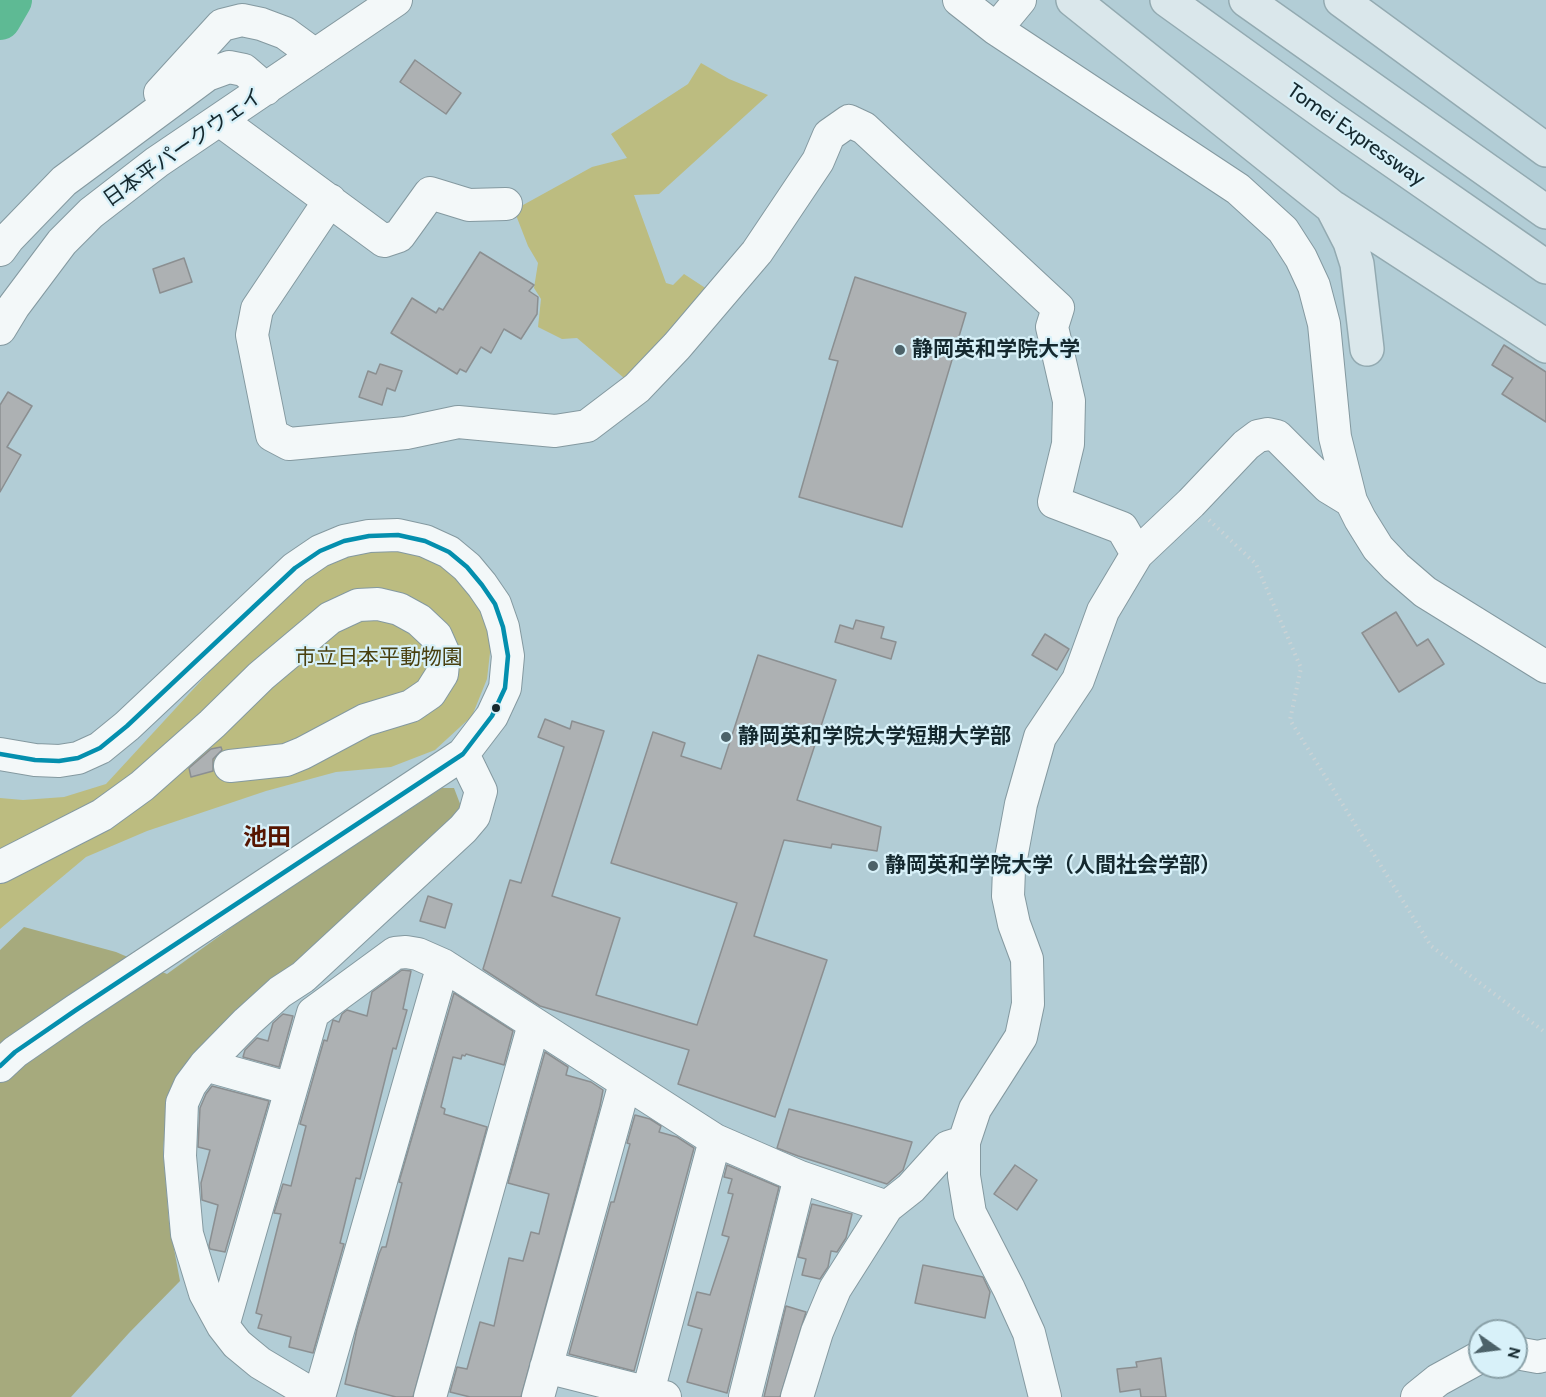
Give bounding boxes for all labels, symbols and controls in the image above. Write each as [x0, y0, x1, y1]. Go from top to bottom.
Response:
street label: Tomei Expressway [1282, 78, 1430, 192]
street label: 日本平パークウェイ [98, 83, 268, 213]
place label: 静岡英和学院大学 [912, 337, 1080, 363]
marker: 静岡英和学院大学 [893, 343, 907, 357]
park label: 市立日本平動物園 [295, 645, 463, 671]
unlabelled marker [490, 702, 502, 714]
place label: 静岡英和学院大学短期大学部 [738, 724, 1011, 750]
marker: 静岡英和学院大学短期大学部 [719, 730, 733, 744]
district label: 池田 [243, 824, 291, 852]
place label: 静岡英和学院大学（人間社会学部） [885, 853, 1221, 879]
marker: 静岡英和学院大学（人間社会学部） [866, 859, 880, 873]
north arrow [1468, 1319, 1528, 1379]
text: N [1503, 1345, 1525, 1361]

